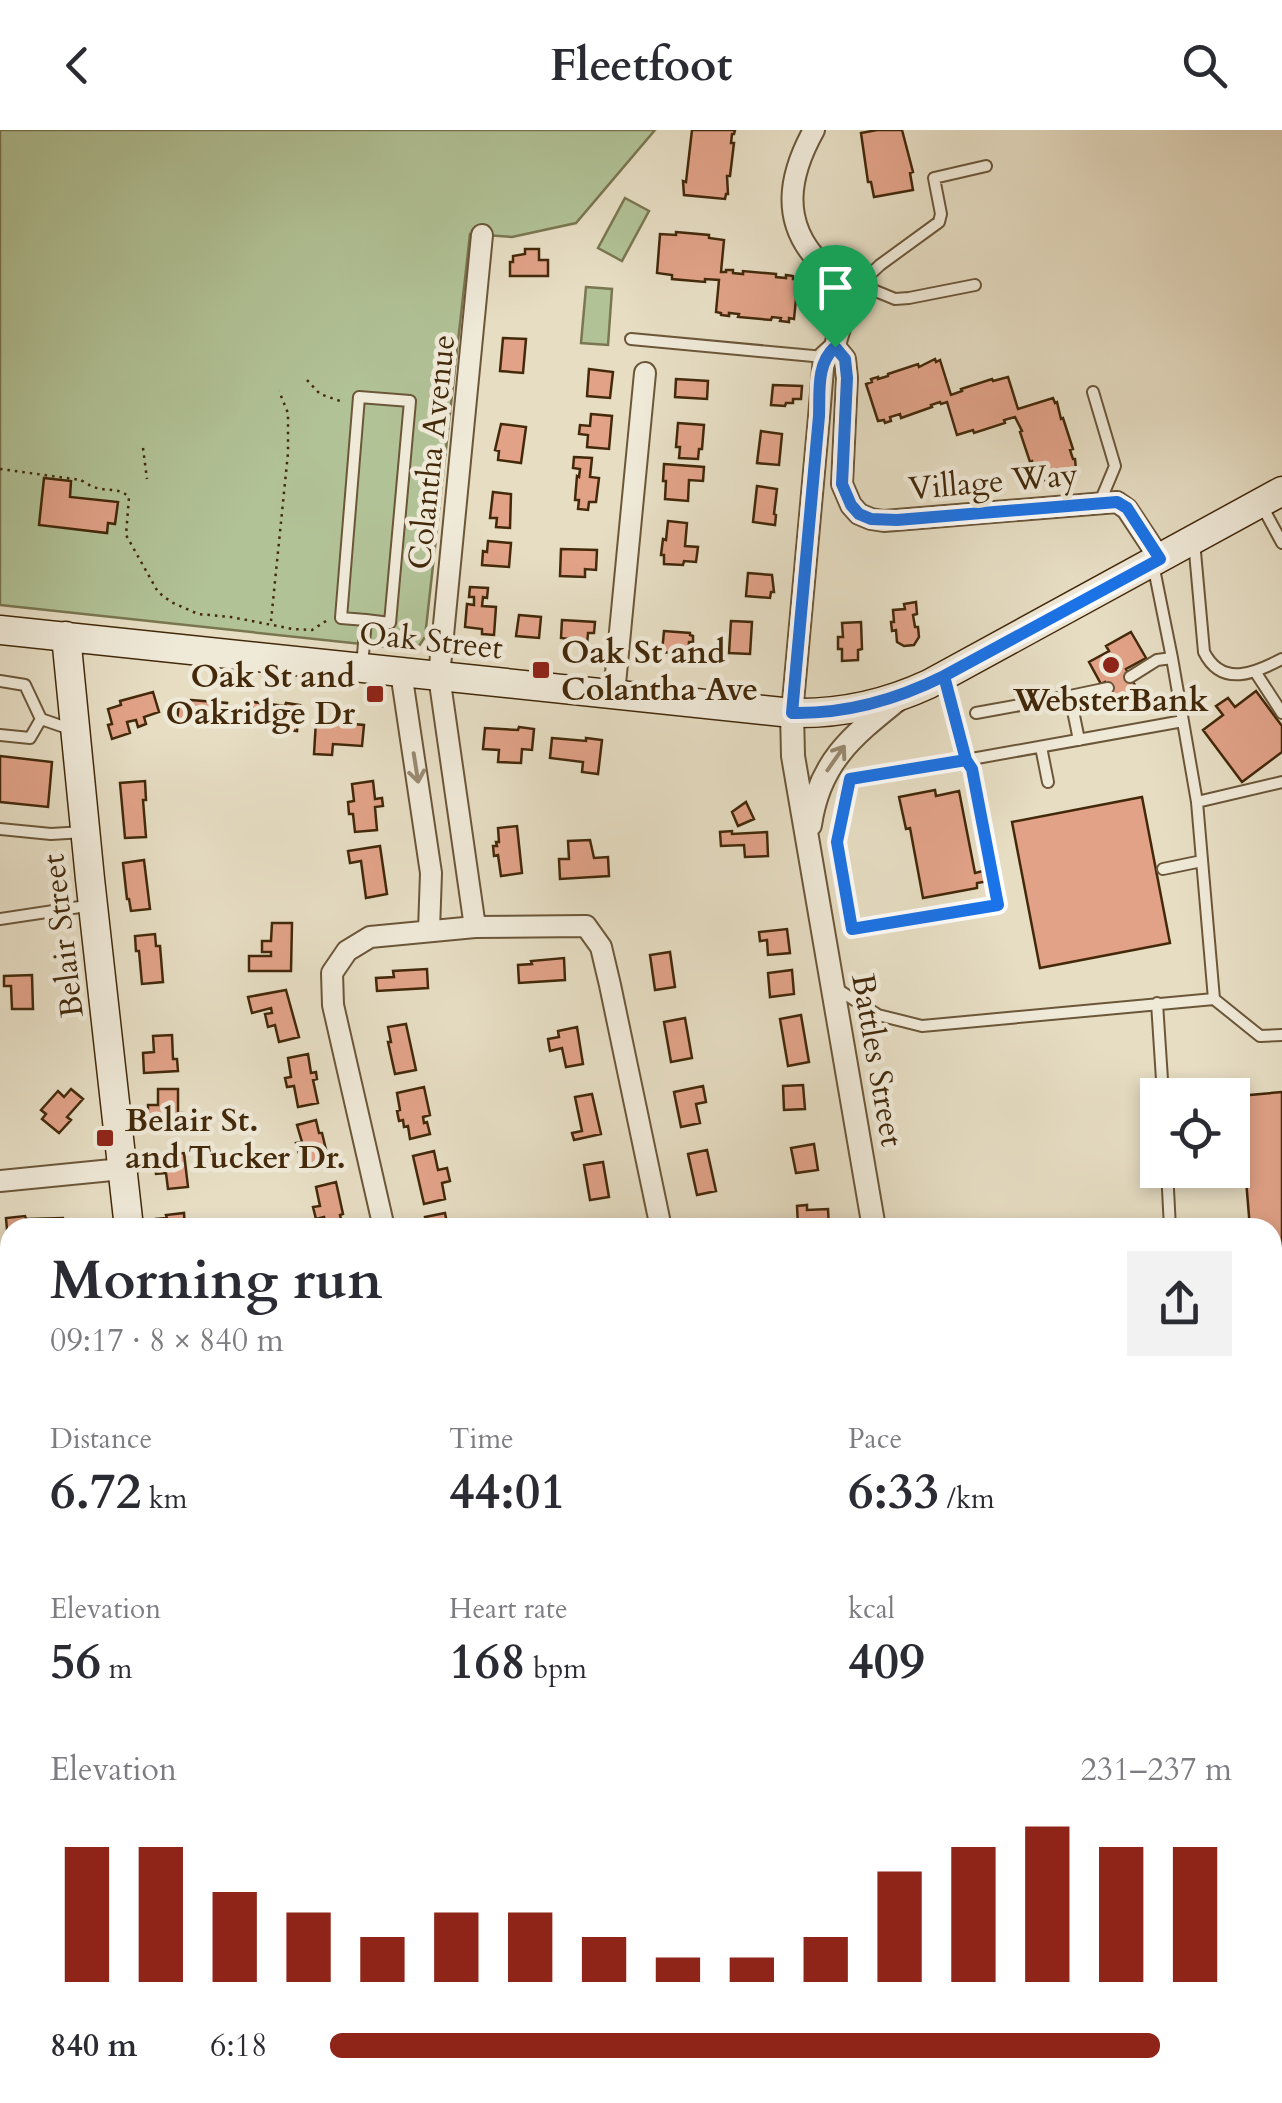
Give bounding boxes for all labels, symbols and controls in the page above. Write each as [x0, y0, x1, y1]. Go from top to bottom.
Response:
text: Fleetfoot [550, 35, 732, 96]
icon: back [50, 38, 105, 93]
icon: search [1177, 38, 1232, 93]
pin [793, 245, 878, 348]
icon: arrive [808, 260, 863, 315]
street label: Colantha Avenue [398, 333, 466, 572]
street label: Village Way [907, 453, 1080, 511]
street label: Oak Street [357, 612, 505, 670]
place label: Oak St and Colantha Ave [561, 631, 758, 712]
marker: WebsterBank [1100, 654, 1122, 676]
place label: Oak St and Oakridge Dr [166, 655, 355, 736]
marker: Oak St and Colantha Ave [530, 659, 552, 681]
place label: WebsterBank [1012, 679, 1209, 723]
marker: Oak St and Oakridge Dr [364, 683, 386, 705]
one-way arrow [825, 745, 846, 772]
one-way arrow [407, 751, 426, 784]
street label: Belair Street [31, 852, 95, 1020]
street label: Battles Street [840, 970, 914, 1150]
map controls [1140, 1078, 1250, 1188]
button: locate [1140, 1078, 1250, 1188]
place label: Belair St. and Tucker Dr. [125, 1099, 346, 1180]
marker: Belair St. and Tucker Dr. [94, 1127, 116, 1149]
text: Morning run [50, 1244, 383, 1318]
button: share [1127, 1251, 1232, 1356]
text: 09:17 · 8 × 840 m [50, 1319, 284, 1363]
text: Distance [50, 1420, 152, 1458]
text: Time [449, 1420, 514, 1458]
text: Pace [848, 1420, 902, 1458]
text: 6.72 [50, 1458, 141, 1526]
text: 44:01 [449, 1458, 566, 1526]
text: 6:33 [848, 1458, 939, 1526]
text: km [141, 1480, 188, 1518]
text: /km [939, 1480, 995, 1518]
text: Elevation [50, 1590, 161, 1628]
text: Heart rate [449, 1590, 568, 1628]
text: kcal [848, 1590, 895, 1628]
text: 56 [50, 1628, 101, 1696]
text: 168 [449, 1628, 526, 1696]
text: 409 [848, 1628, 925, 1696]
text: m [101, 1650, 132, 1688]
text: bpm [526, 1650, 587, 1688]
text: Elevation [50, 1748, 177, 1792]
text: 231–237 m [1080, 1748, 1232, 1792]
text: 840 m [50, 2024, 137, 2068]
text: 6:18 [210, 2024, 267, 2068]

